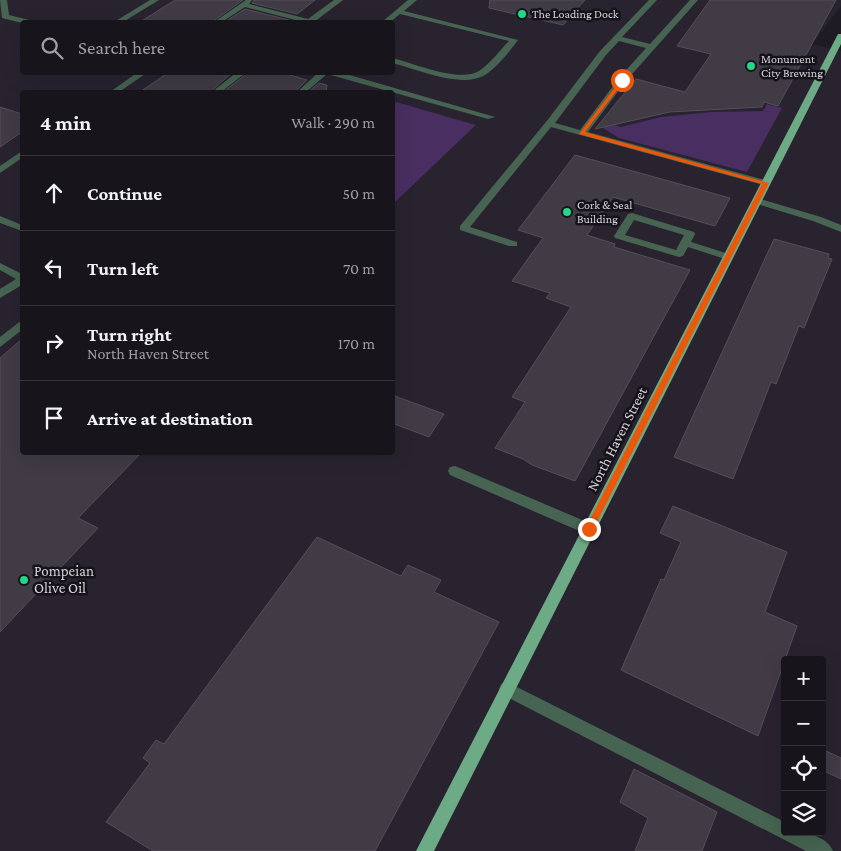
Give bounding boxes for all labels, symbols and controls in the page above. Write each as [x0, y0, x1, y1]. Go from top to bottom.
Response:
place label: The Loading Dock [532, 7, 619, 21]
marker: The Loading Dock [516, 8, 528, 20]
search box [20, 20, 395, 75]
icon: search [38, 34, 66, 62]
text: Search here [78, 37, 165, 58]
place label: Monument City Brewing [761, 52, 823, 80]
marker: Monument City Brewing [745, 60, 757, 72]
route start [611, 69, 634, 92]
text: 4 min [40, 111, 91, 135]
text: Walk · 290 m [291, 114, 375, 131]
icon: ahead [40, 179, 68, 207]
text: Continue [87, 183, 162, 204]
text: 50 m [343, 185, 375, 202]
place label: Cork & Seal Building [577, 198, 632, 226]
marker: Cork & Seal Building [561, 206, 573, 218]
icon: left [40, 254, 68, 282]
text: Turn left [87, 258, 159, 279]
text: 70 m [343, 260, 375, 277]
text: Turn right [87, 324, 172, 345]
icon: right [40, 329, 68, 357]
text: 170 m [338, 335, 375, 352]
text: North Haven Street [87, 345, 209, 362]
street label: North Haven Street [584, 383, 651, 494]
icon: arrive [40, 404, 68, 432]
text: Arrive at destination [87, 408, 253, 429]
route end [578, 518, 601, 541]
place label: Pompeian Olive Oil [34, 563, 94, 596]
marker: Pompeian Olive Oil [18, 574, 30, 586]
map controls [781, 656, 826, 836]
button: + [781, 656, 826, 701]
button: − [781, 701, 826, 746]
button: locate [781, 746, 826, 791]
button: layers [781, 791, 826, 836]

